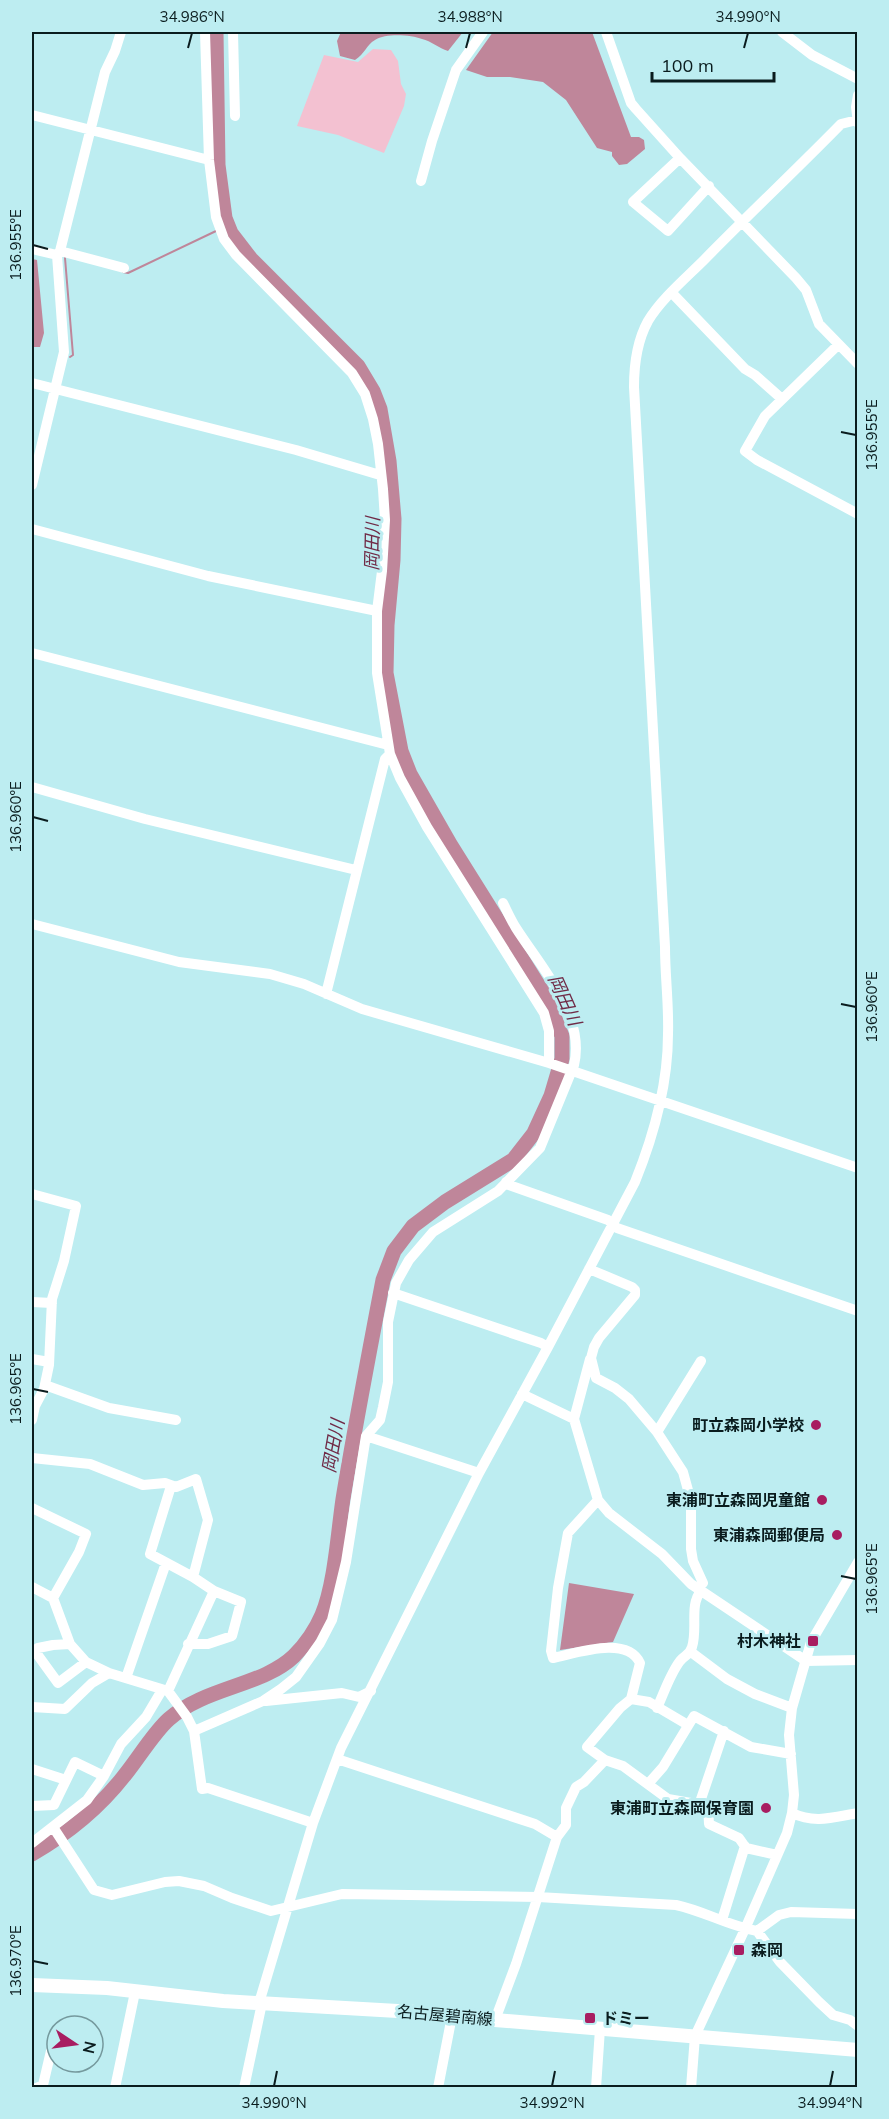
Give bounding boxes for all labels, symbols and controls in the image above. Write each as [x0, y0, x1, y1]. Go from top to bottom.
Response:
text: 34.986°N [159, 7, 225, 26]
text: 34.988°N [437, 7, 503, 26]
text: 34.990°N [715, 7, 781, 26]
scale bar [652, 45, 774, 83]
text: 100 m [661, 54, 714, 77]
text: 136.955°E [6, 209, 25, 281]
text: 136.955°E [862, 399, 881, 471]
water label: 岡田川 [360, 515, 384, 571]
text: 136.960°E [6, 781, 25, 853]
water label: 岡田川 [544, 971, 587, 1031]
text: 136.960°E [862, 971, 881, 1043]
text: 136.965°E [6, 1353, 25, 1425]
water label: 岡田川 [317, 1415, 349, 1475]
place label: 町立森岡小学校 [692, 1415, 804, 1435]
marker: 町立森岡小学校 [809, 1418, 823, 1432]
place label: 東浦町立森岡児童館 [666, 1490, 810, 1510]
marker: 東浦町立森岡児童館 [815, 1493, 829, 1507]
place label: 東浦森岡郵便局 [713, 1525, 825, 1545]
marker: 東浦森岡郵便局 [830, 1528, 844, 1542]
text: 136.965°E [862, 1543, 881, 1615]
place label: 村木神社 [737, 1631, 801, 1651]
marker: 村木神社 [806, 1634, 820, 1648]
place label: 東浦町立森岡保育園 [610, 1798, 754, 1818]
marker: 東浦町立森岡保育園 [759, 1801, 773, 1815]
text: 136.970°E [6, 1925, 25, 1997]
place label: 森岡 [751, 1940, 783, 1960]
marker: 森岡 [732, 1943, 746, 1957]
street label: 名古屋碧南線 [396, 2001, 494, 2029]
place label: ドミー [602, 2008, 650, 2028]
marker: ドミー [583, 2011, 597, 2025]
north arrow [45, 2014, 105, 2074]
text: N [79, 2039, 101, 2056]
text: 34.990°N [241, 2093, 307, 2112]
text: 34.992°N [519, 2093, 585, 2112]
text: 34.994°N [797, 2093, 863, 2112]

